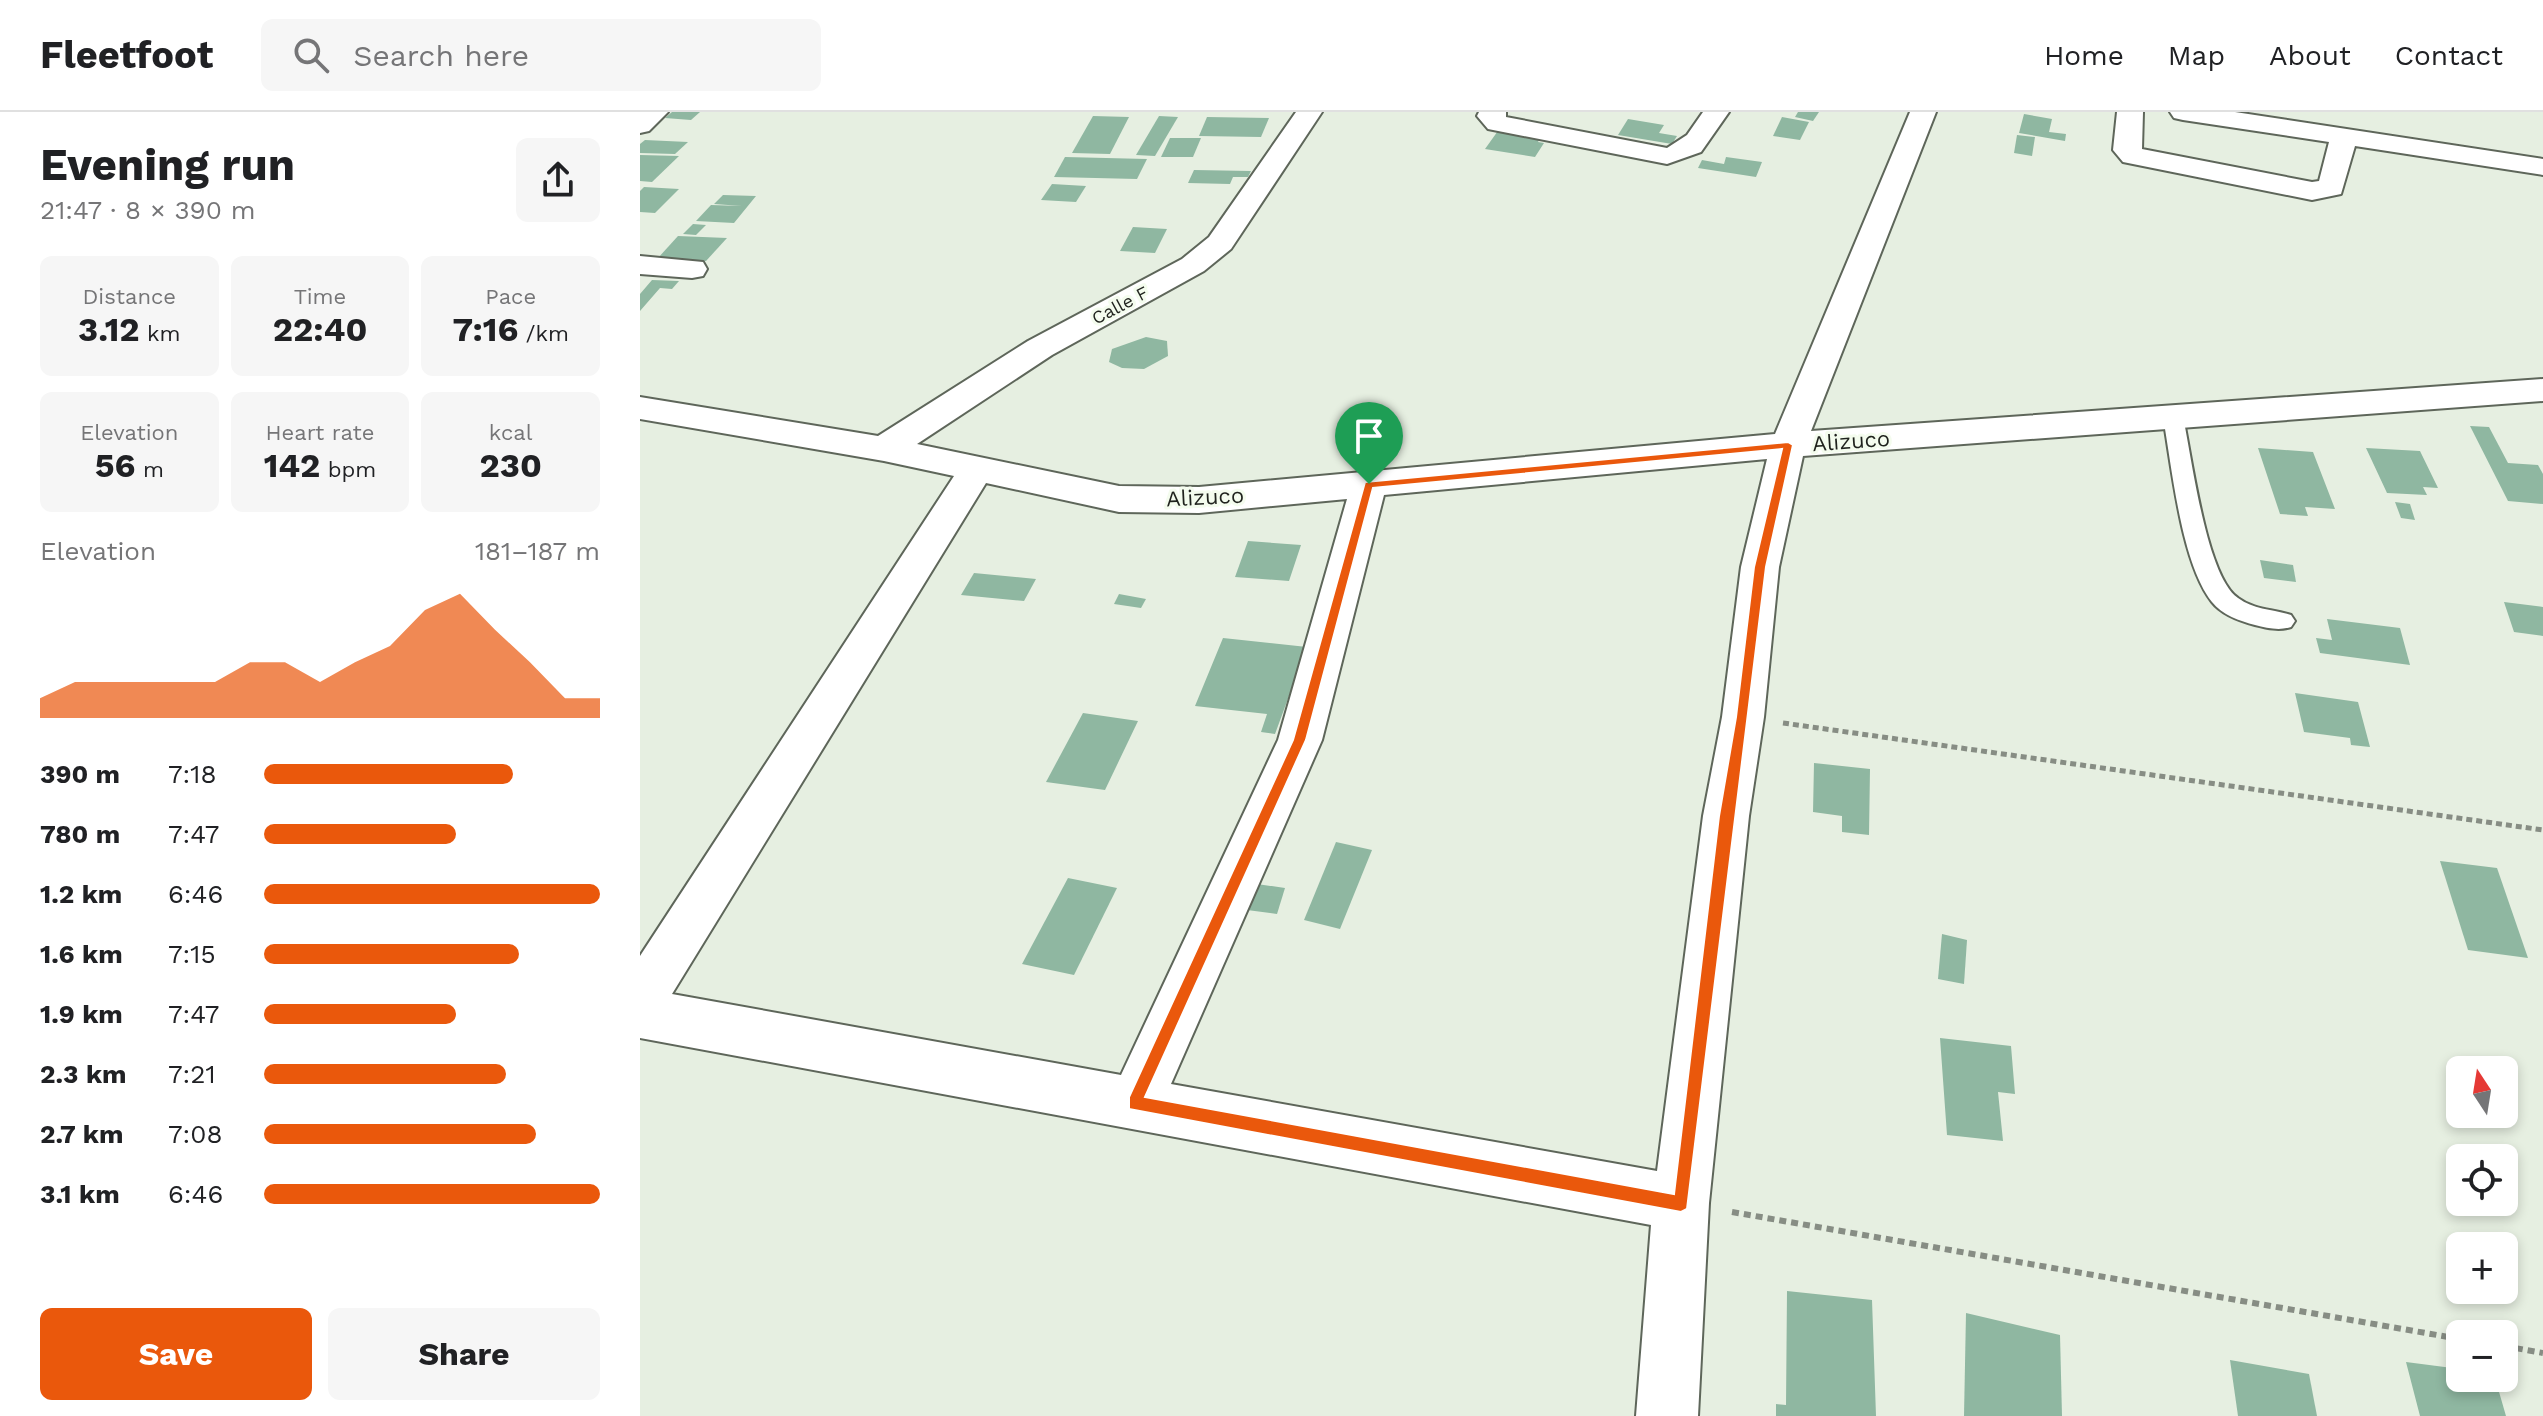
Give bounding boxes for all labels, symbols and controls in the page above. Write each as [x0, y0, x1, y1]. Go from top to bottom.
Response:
search box [261, 19, 821, 91]
text: Fleetfoot [40, 33, 213, 77]
icon: search [289, 33, 333, 77]
text: Search here [353, 38, 529, 73]
text: Home [2044, 39, 2124, 72]
text: Map [2168, 39, 2225, 72]
text: About [2269, 39, 2351, 72]
text: Contact [2395, 39, 2503, 72]
button: share [516, 138, 600, 222]
text: Evening run [40, 139, 295, 191]
text: 21:47 · 8 × 390 m [40, 195, 255, 225]
street label: Calle F [1088, 281, 1152, 329]
text: Distance [83, 284, 176, 309]
text: Time [294, 284, 346, 309]
text: Pace [485, 284, 536, 309]
text: 3.12 [78, 309, 140, 349]
text: 22:40 [273, 309, 367, 349]
text: 7:16 [452, 309, 518, 349]
text: km [140, 321, 181, 346]
text: /km [518, 321, 569, 346]
pin [1335, 402, 1403, 484]
icon: arrive [1347, 414, 1391, 458]
text: Elevation [80, 420, 178, 445]
text: Heart rate [266, 420, 374, 445]
text: kcal [489, 420, 532, 445]
street label: Alizuco [1811, 426, 1891, 456]
text: 56 [95, 445, 135, 485]
text: 142 [264, 445, 320, 485]
text: 230 [480, 445, 542, 485]
text: m [135, 457, 164, 482]
text: bpm [320, 457, 376, 482]
street label: Alizuco [1165, 482, 1245, 512]
text: Elevation [40, 536, 156, 566]
text: 181–187 m [475, 536, 600, 566]
text: 390 m [40, 759, 120, 789]
text: 7:18 [168, 759, 216, 789]
text: 780 m [40, 819, 120, 849]
text: 7:47 [168, 819, 219, 849]
text: 1.2 km [40, 879, 122, 909]
text: 6:46 [168, 879, 223, 909]
text: 1.6 km [40, 939, 123, 969]
text: 7:15 [168, 939, 216, 969]
text: 1.9 km [40, 999, 123, 1029]
text: 7:47 [168, 999, 219, 1029]
north arrow [2446, 1056, 2518, 1128]
map controls [2446, 1056, 2518, 1392]
text: 2.3 km [40, 1059, 127, 1089]
text: 7:21 [168, 1059, 216, 1089]
text: 2.7 km [40, 1119, 123, 1149]
text: 7:08 [168, 1119, 222, 1149]
button: locate [2446, 1144, 2518, 1216]
text: 3.1 km [40, 1179, 120, 1209]
text: 6:46 [168, 1179, 223, 1209]
button: + [2446, 1232, 2518, 1304]
button: Save [40, 1308, 312, 1400]
button: Share [328, 1308, 600, 1400]
button: − [2446, 1320, 2518, 1392]

